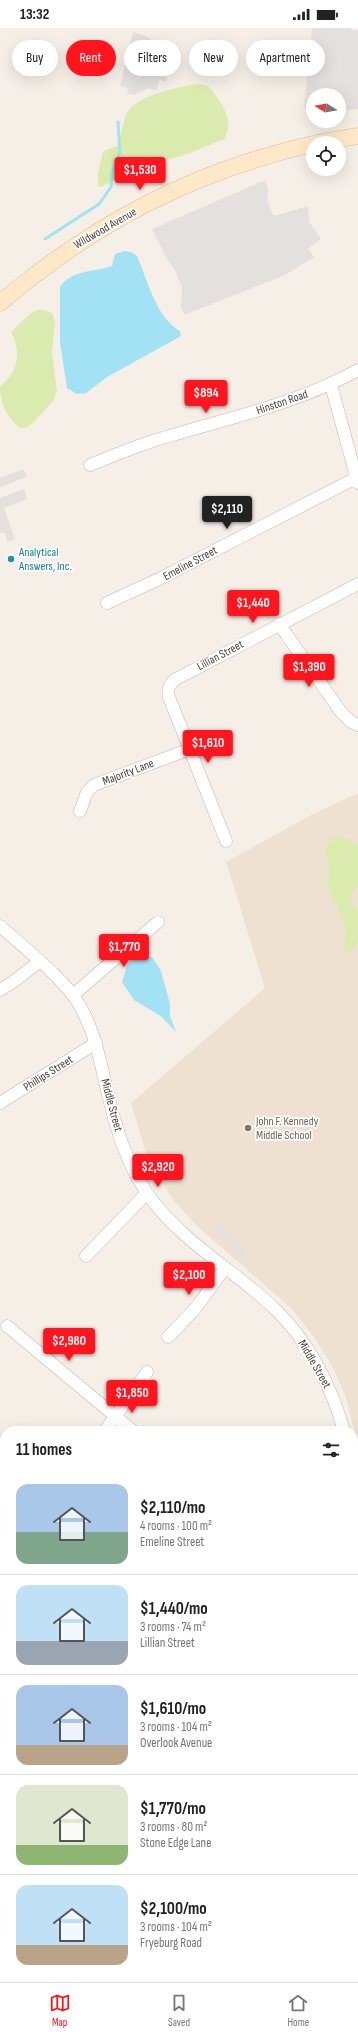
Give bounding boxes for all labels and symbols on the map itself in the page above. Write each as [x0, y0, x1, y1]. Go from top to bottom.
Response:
north arrow [306, 88, 346, 128]
pin: $1,530 [107, 157, 173, 191]
street label: Wildwood Avenue [71, 204, 140, 252]
pin: $894 [182, 380, 230, 414]
street label: Hinston Road [254, 387, 310, 418]
pin: $2,110 [194, 496, 260, 530]
street label: Emeline Street [160, 543, 220, 584]
place label: Analytical Answers, Inc. [18, 545, 72, 574]
marker: Analytical Answers, Inc. [6, 554, 16, 564]
pin: $1,440 [220, 590, 286, 624]
street label: Lillian Street [194, 637, 246, 674]
pin: $1,390 [276, 654, 342, 688]
pin: $1,610 [175, 730, 241, 764]
street label: Majority Lane [100, 756, 156, 789]
pin: $1,770 [91, 934, 157, 968]
street label: Phillips Street [21, 1052, 76, 1095]
street label: Middle Street [97, 1077, 126, 1133]
place label: John F. Kennedy Middle School [255, 1114, 319, 1143]
marker: John F. Kennedy Middle School [243, 1123, 253, 1133]
pin: $2,920 [125, 1154, 191, 1188]
pin: $2,100 [156, 1262, 222, 1296]
pin: $2,980 [36, 1328, 102, 1362]
street label: Middle Street [295, 1337, 335, 1392]
pin: $1,850 [99, 1380, 165, 1414]

